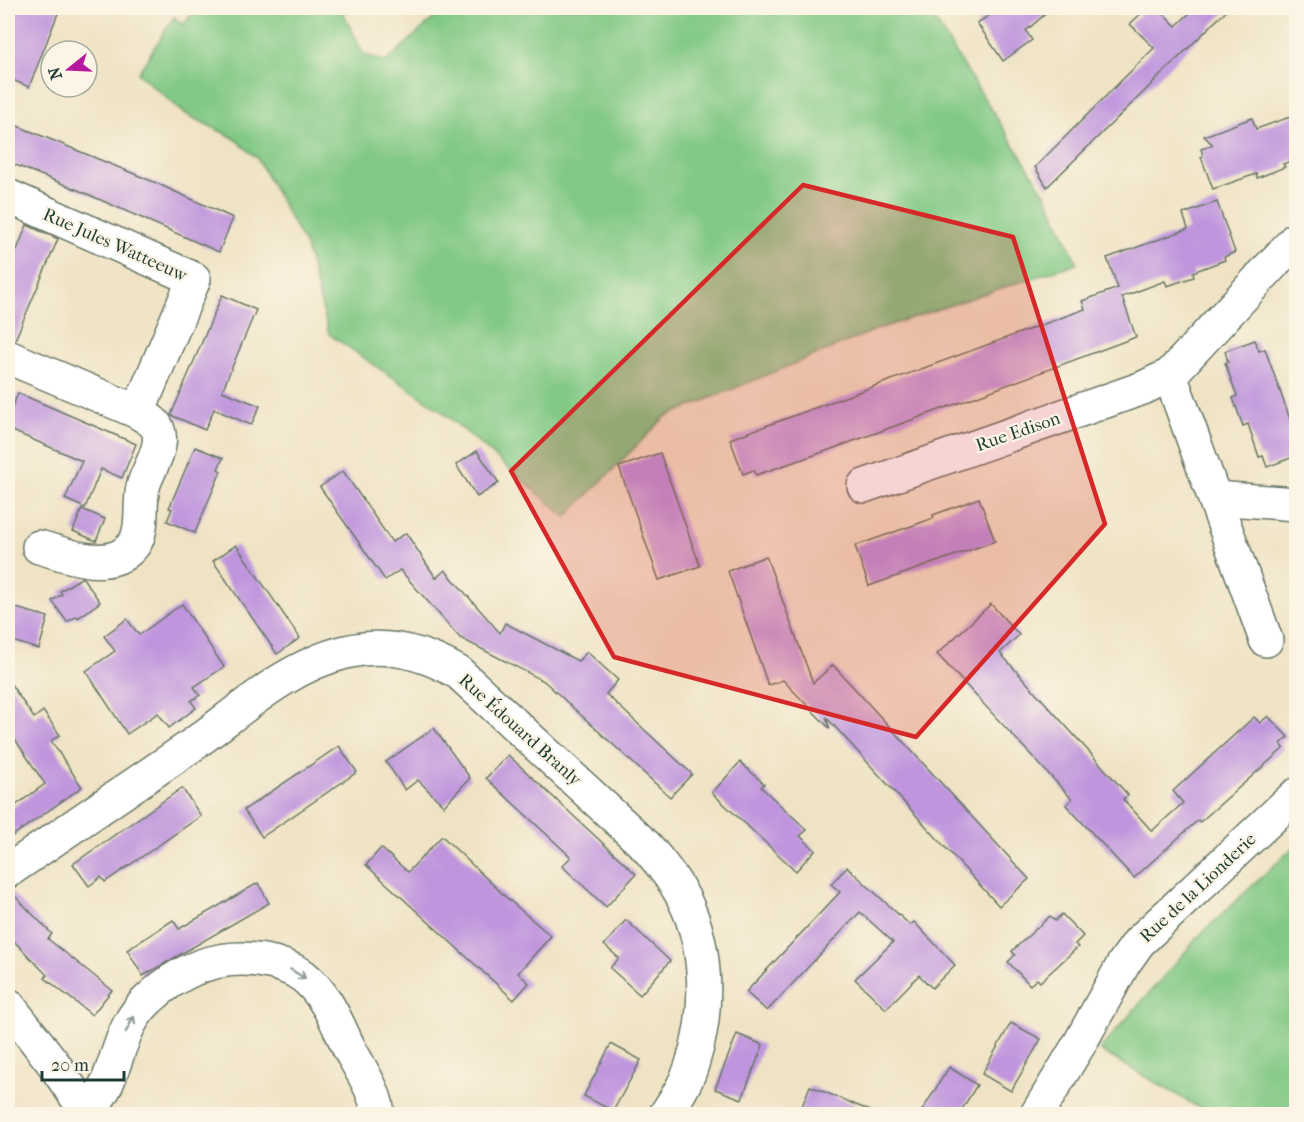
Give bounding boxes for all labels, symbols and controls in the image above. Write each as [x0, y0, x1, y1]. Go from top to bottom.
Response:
north arrow [39, 39, 99, 99]
text: N [44, 64, 66, 82]
street label: Rue Jules Watteeuw [40, 204, 191, 286]
street label: Rue Edison [973, 408, 1063, 456]
street label: Rue Édouard Branly [455, 669, 587, 791]
street label: Rue de la Lionderie [1136, 829, 1261, 947]
one-way arrow [289, 968, 306, 980]
one-way arrow [125, 1015, 136, 1033]
scale bar [42, 1044, 124, 1082]
text: 20 m [51, 1055, 89, 1076]

